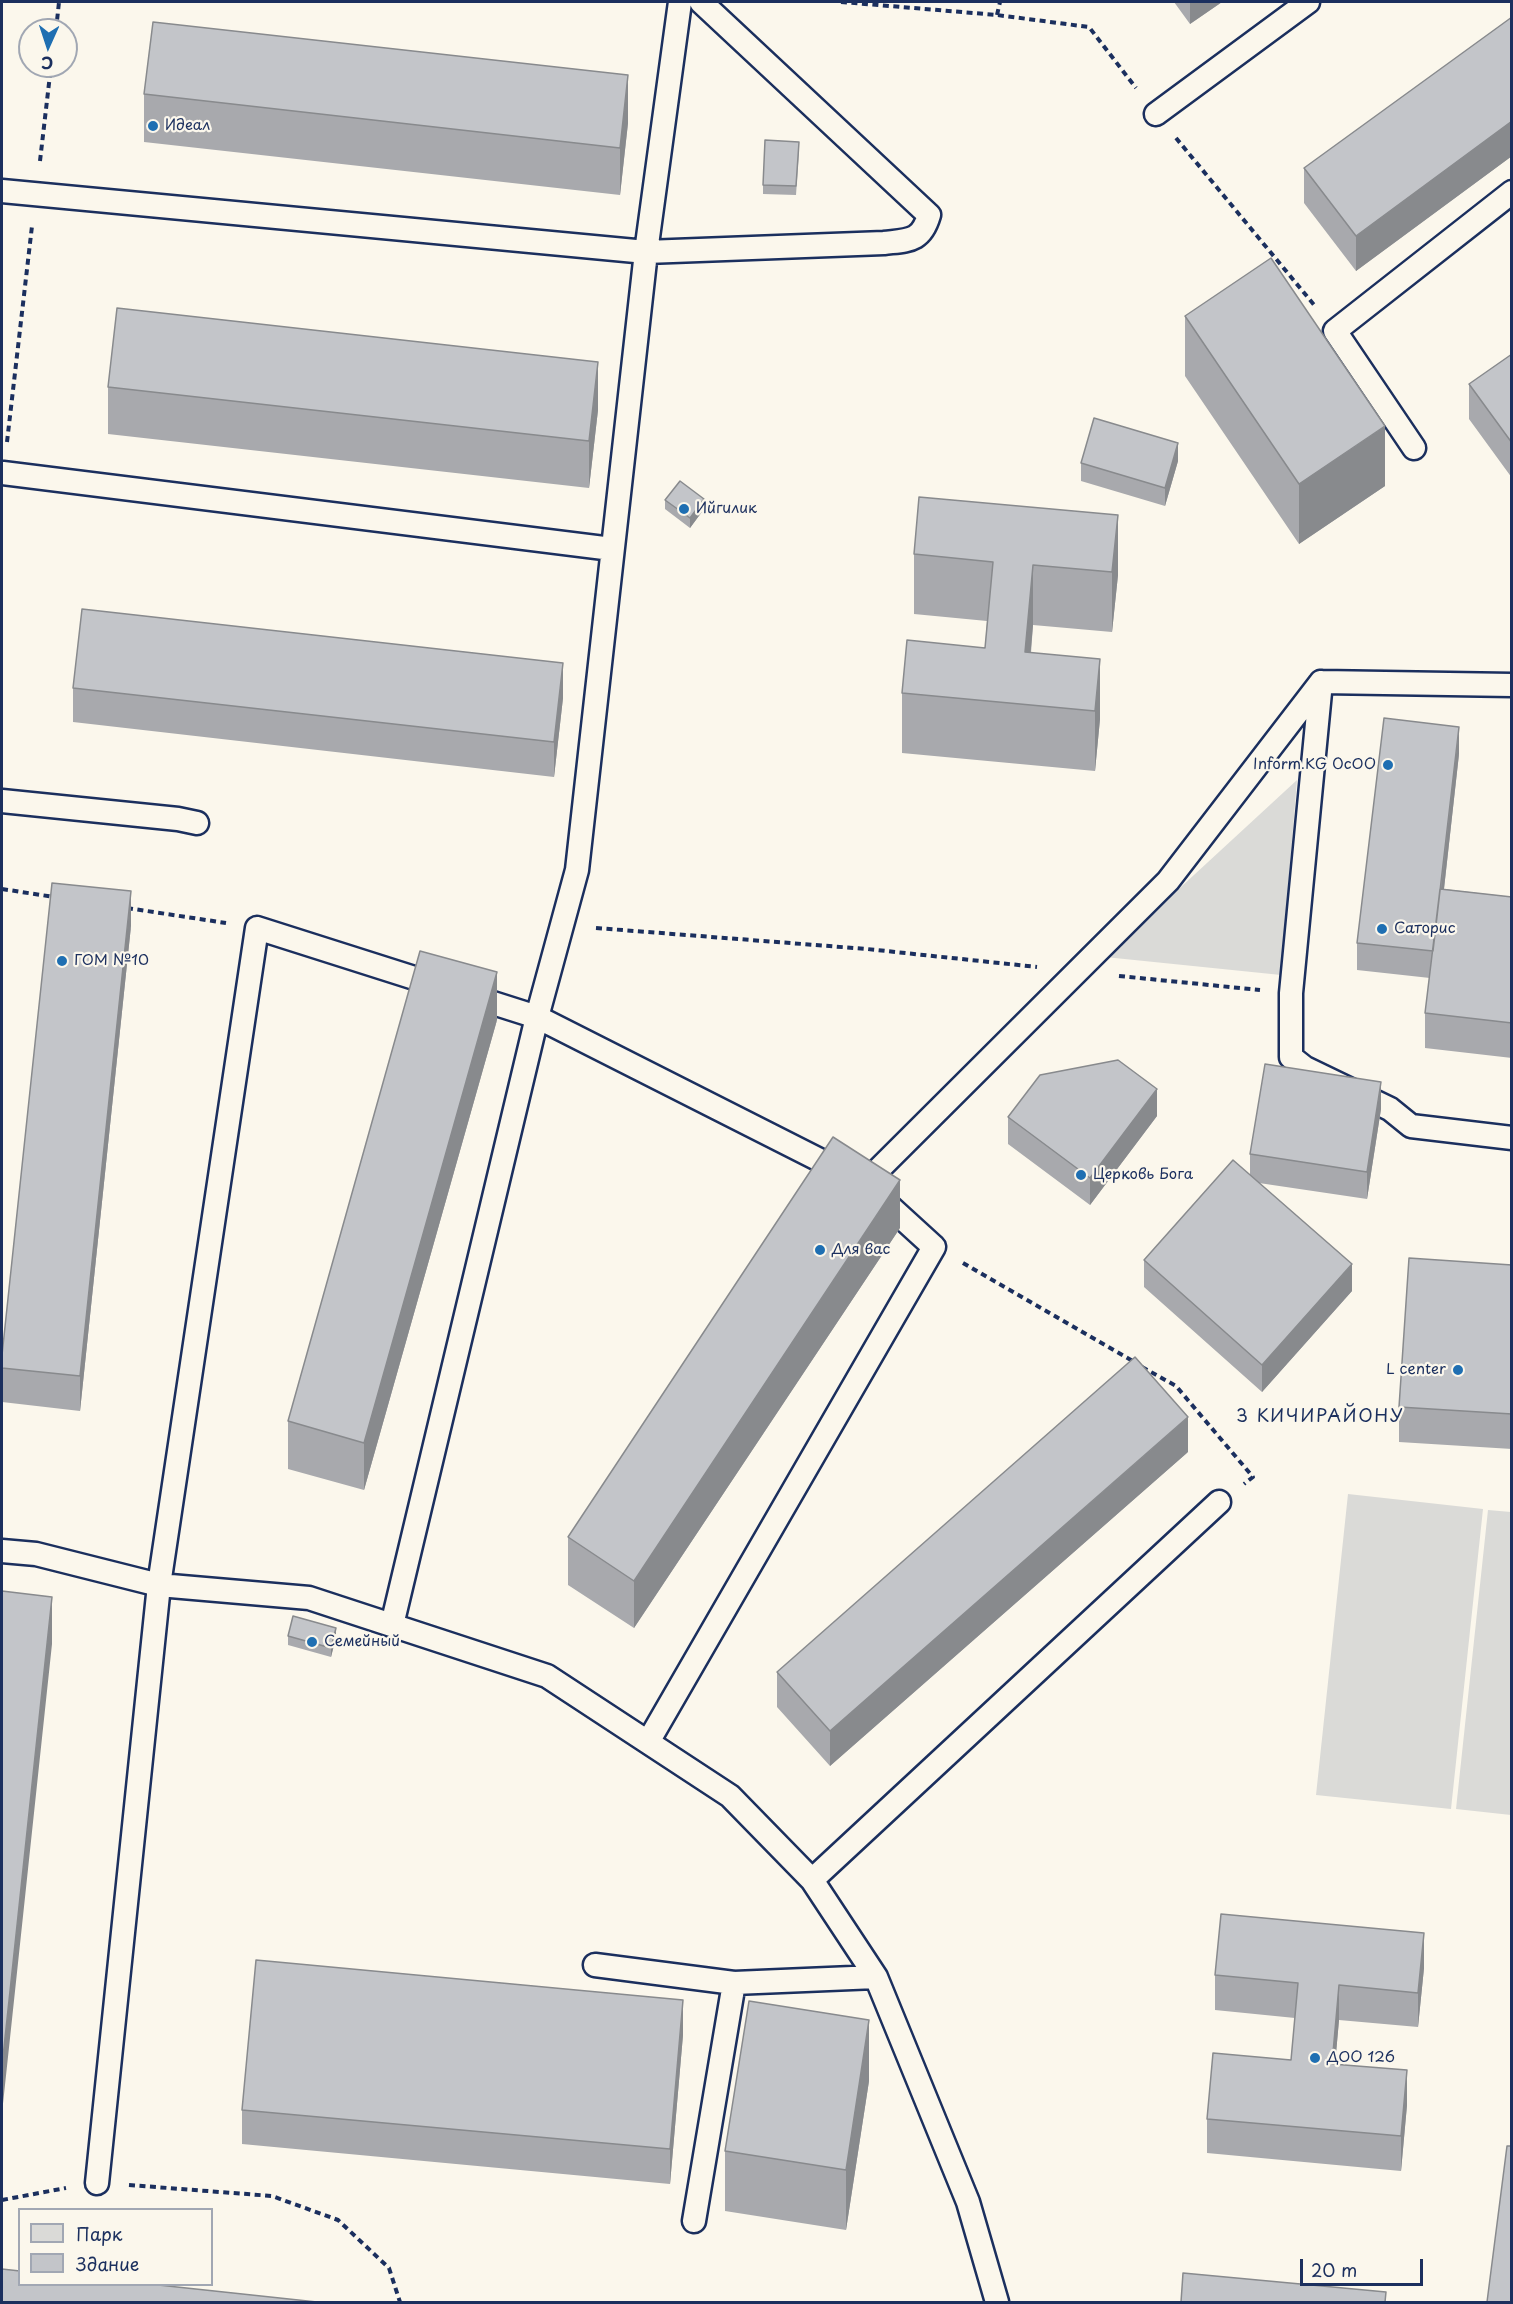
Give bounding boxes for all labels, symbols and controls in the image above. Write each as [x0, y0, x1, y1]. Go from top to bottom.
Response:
north arrow [18, 18, 78, 78]
text: С [41, 52, 54, 76]
place label: Идеал [165, 117, 210, 135]
marker: Идеал [146, 119, 160, 133]
place label: Ийгилик [696, 500, 757, 518]
marker: Ийгилик [677, 502, 691, 516]
place label: Inform.KG OcOO [1253, 756, 1376, 774]
marker: Inform.KG OcOO [1381, 758, 1395, 772]
place label: Саторис [1394, 920, 1456, 938]
marker: Саторис [1375, 922, 1389, 936]
place label: ГОМ №10 [74, 952, 149, 970]
marker: ГОМ №10 [55, 954, 69, 968]
place label: Церковь Бога [1093, 1166, 1193, 1184]
marker: Церковь Бога [1074, 1168, 1088, 1182]
place label: Для вас [832, 1241, 890, 1259]
marker: Для вас [813, 1243, 827, 1257]
place label: L center [1386, 1361, 1446, 1379]
marker: L center [1451, 1363, 1465, 1377]
district label: 3 КИЧИРАЙОНУ [1235, 1406, 1405, 1428]
place label: Семейный [324, 1633, 400, 1651]
marker: Семейный [305, 1635, 319, 1649]
place label: ДОО 126 [1327, 2049, 1395, 2067]
marker: ДОО 126 [1308, 2051, 1322, 2065]
legend [18, 2208, 213, 2286]
text: Парк [76, 2220, 122, 2247]
scale bar [1303, 2247, 1426, 2285]
text: Здание [76, 2250, 139, 2277]
text: 20 m [1311, 2256, 1357, 2283]

